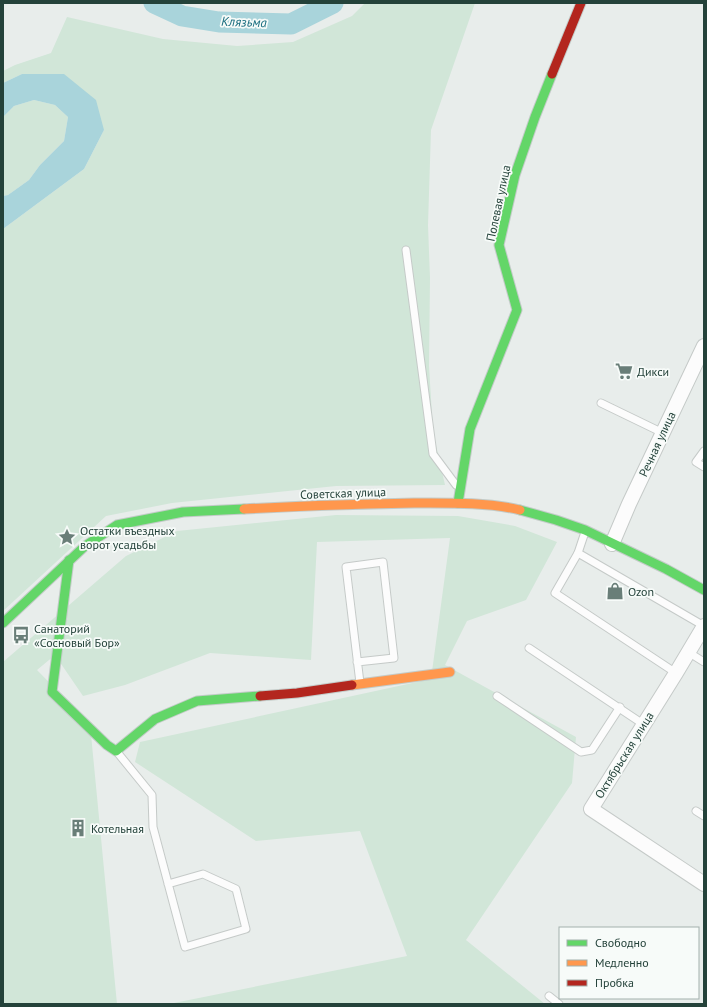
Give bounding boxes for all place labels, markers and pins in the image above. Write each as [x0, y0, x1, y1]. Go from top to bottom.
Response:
supermarket icon: Дикси [614, 361, 634, 381]
place label: Дикси [637, 364, 669, 379]
place label: Остатки въездных ворот усадьбы [80, 523, 175, 552]
place icon: Остатки въездных ворот усадьбы [57, 527, 77, 547]
shop icon: Ozon [605, 581, 625, 601]
place label: Ozon [628, 584, 654, 599]
place label: Санаторий «Сосновый Бор» [34, 621, 120, 650]
bus stop icon: Санаторий «Сосновый Бор» [11, 625, 31, 645]
building icon: Котельная [68, 818, 88, 838]
place label: Котельная [91, 821, 144, 836]

